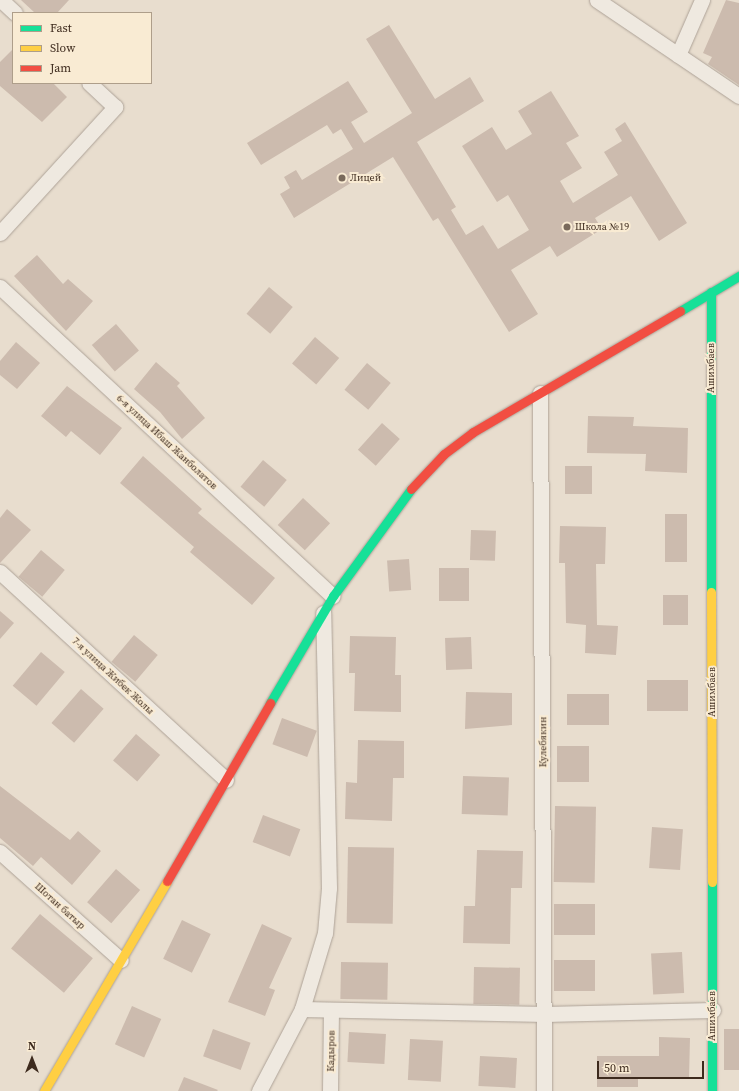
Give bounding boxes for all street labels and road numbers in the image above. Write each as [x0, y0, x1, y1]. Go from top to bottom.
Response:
street label: Ашимбаев [705, 343, 717, 393]
street label: 6-я улица Ибаш Жанболатов [114, 392, 220, 492]
street label: 7-я улица Жибек Жолы [70, 635, 156, 717]
street label: Ашимбаев [706, 667, 718, 717]
street label: Кулебякин [537, 717, 549, 767]
street label: Шотан батыр [32, 880, 88, 932]
street label: Ашимбаев [706, 991, 718, 1041]
street label: Кадыров [325, 1030, 337, 1072]

